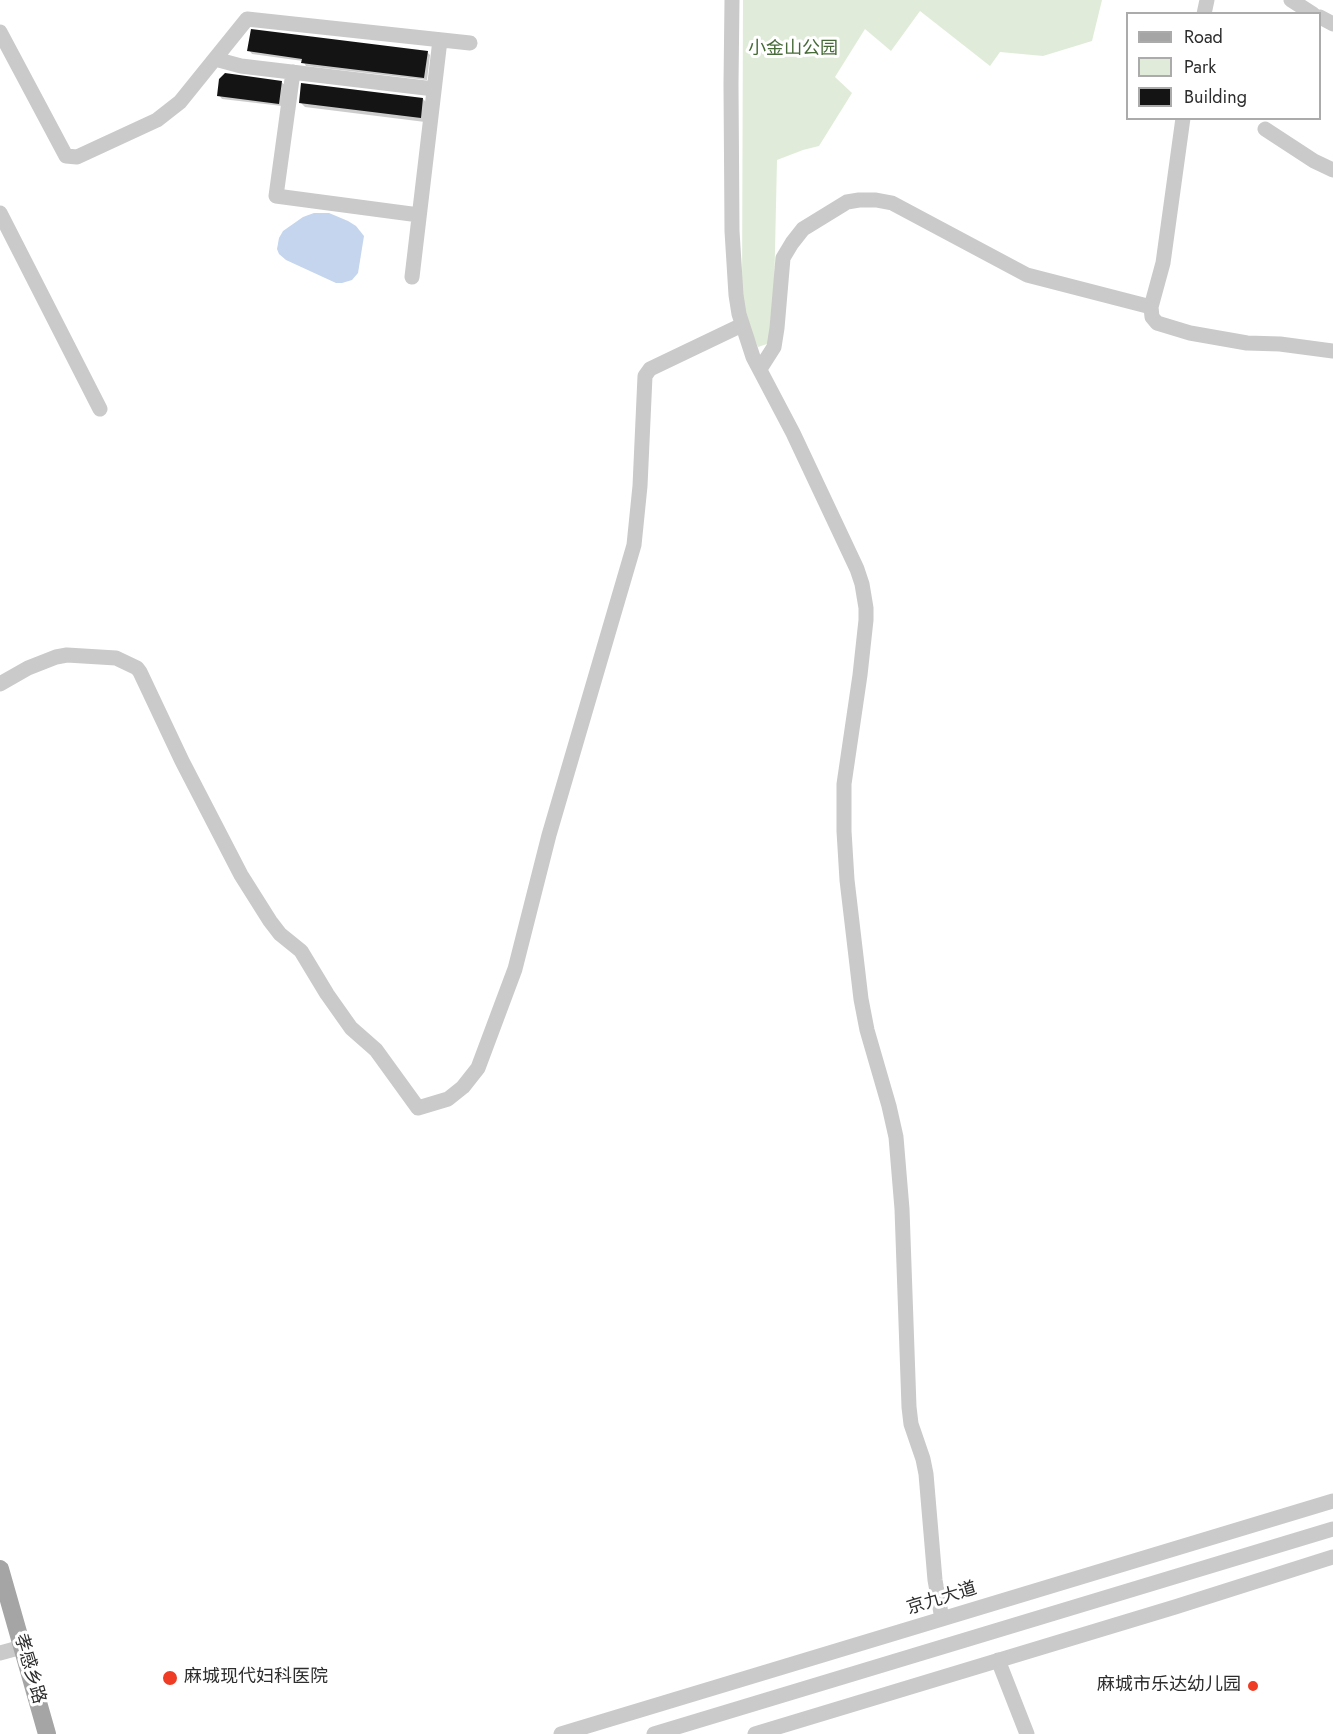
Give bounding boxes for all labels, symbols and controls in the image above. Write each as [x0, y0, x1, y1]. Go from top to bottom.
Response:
legend [1126, 12, 1321, 120]
text: Road [1184, 24, 1223, 50]
park label: 小金山公园 [748, 39, 838, 61]
text: Park [1184, 54, 1216, 80]
text: Building [1184, 84, 1247, 110]
street label: 京九大道 [904, 1578, 980, 1620]
street label: 孝感乡路 [9, 1631, 49, 1707]
place label: 麻城现代妇科医院 [184, 1667, 328, 1689]
marker: 麻城现代妇科医院 [161, 1669, 179, 1687]
place label: 麻城市乐达幼儿园 [1097, 1675, 1241, 1697]
marker: 麻城市乐达幼儿园 [1246, 1679, 1260, 1693]

